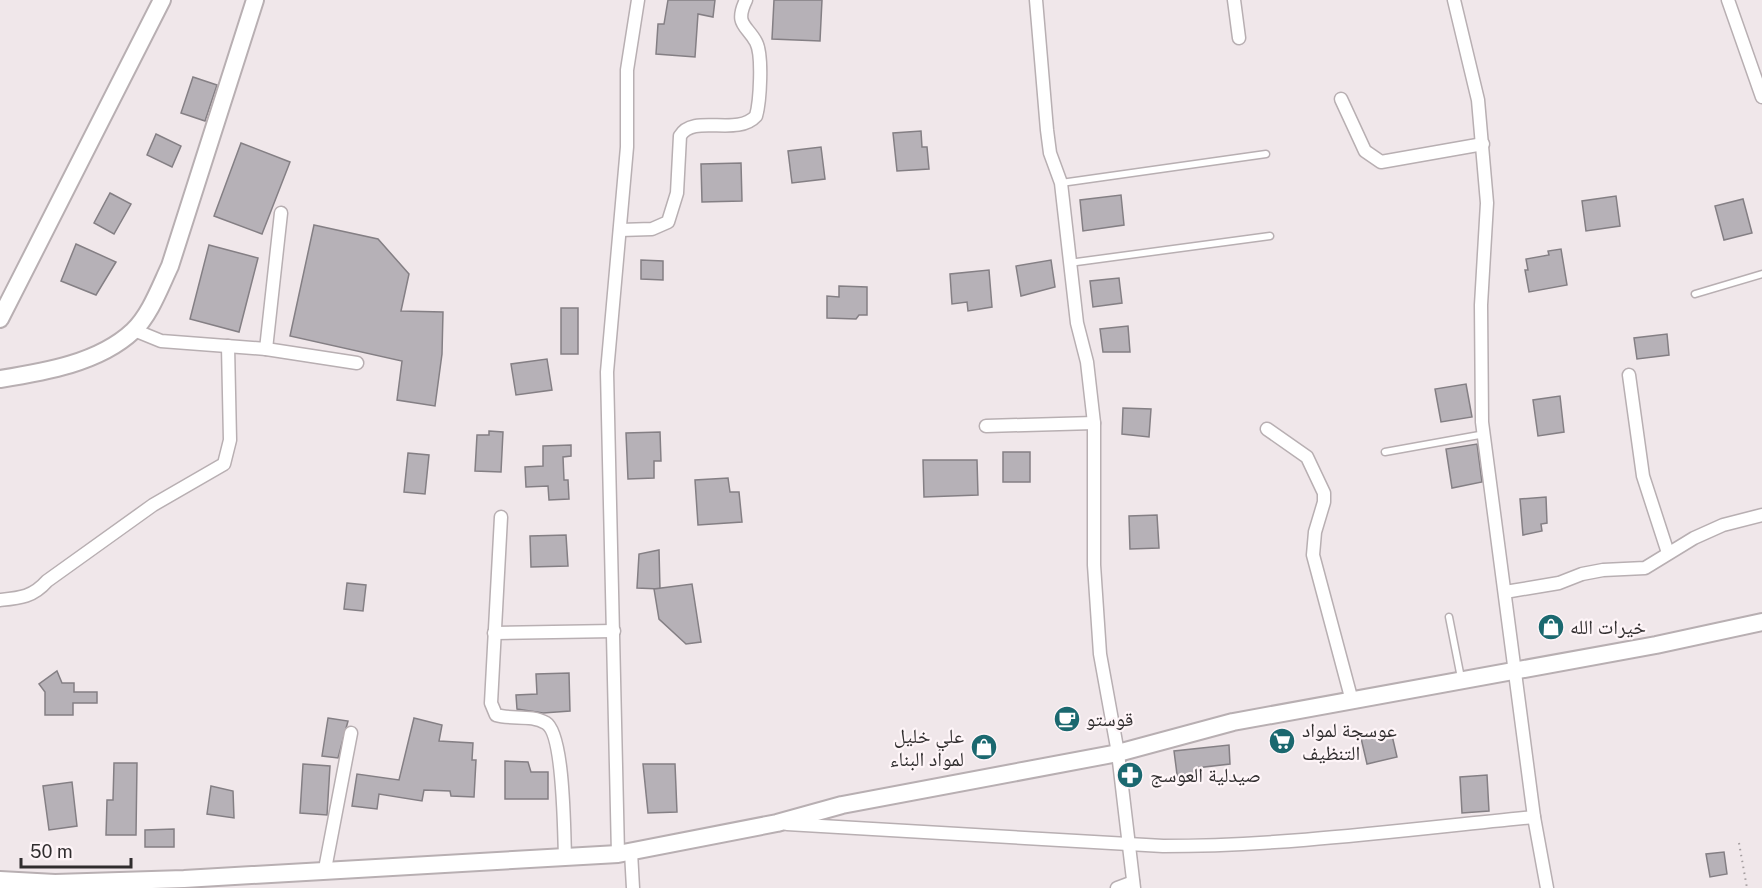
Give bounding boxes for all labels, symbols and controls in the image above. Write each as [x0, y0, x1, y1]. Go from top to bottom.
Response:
shop icon: خيرات الله [1536, 612, 1566, 642]
place label: خيرات الله [1570, 615, 1646, 639]
cafe icon: قوستو [1052, 704, 1082, 734]
place label: قوستو [1086, 707, 1133, 731]
place label: عوسجة لمواد التنظيف [1302, 718, 1397, 765]
place label: علي خليل لمواد البناء [890, 724, 964, 771]
supermarket icon: عوسجة لمواد التنظيف [1267, 726, 1297, 756]
shop icon: علي خليل لمواد البناء [969, 732, 999, 762]
pharmacy icon: صيدلية العوسج [1115, 760, 1145, 790]
place label: صيدلية العوسج [1150, 763, 1261, 788]
scale bar [21, 831, 130, 869]
text: 50 m [30, 841, 73, 862]

